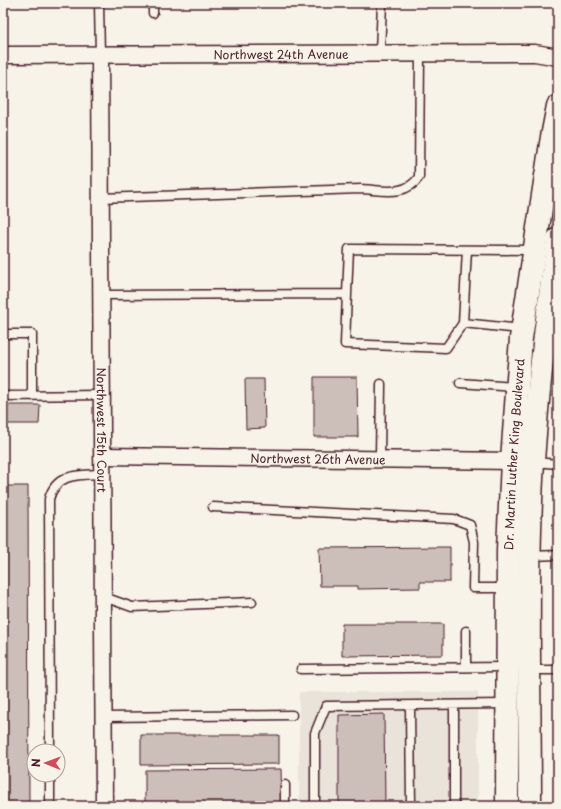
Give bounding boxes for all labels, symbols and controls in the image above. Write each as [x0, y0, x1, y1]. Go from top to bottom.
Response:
street label: Northwest 24th Avenue [213, 45, 349, 63]
street label: Dr. Martin Luther King Boulevard [499, 357, 529, 550]
street label: Northwest 15th Court [93, 367, 111, 493]
street label: Northwest 26th Avenue [250, 449, 386, 468]
north arrow [26, 743, 66, 783]
text: N [27, 758, 44, 767]

